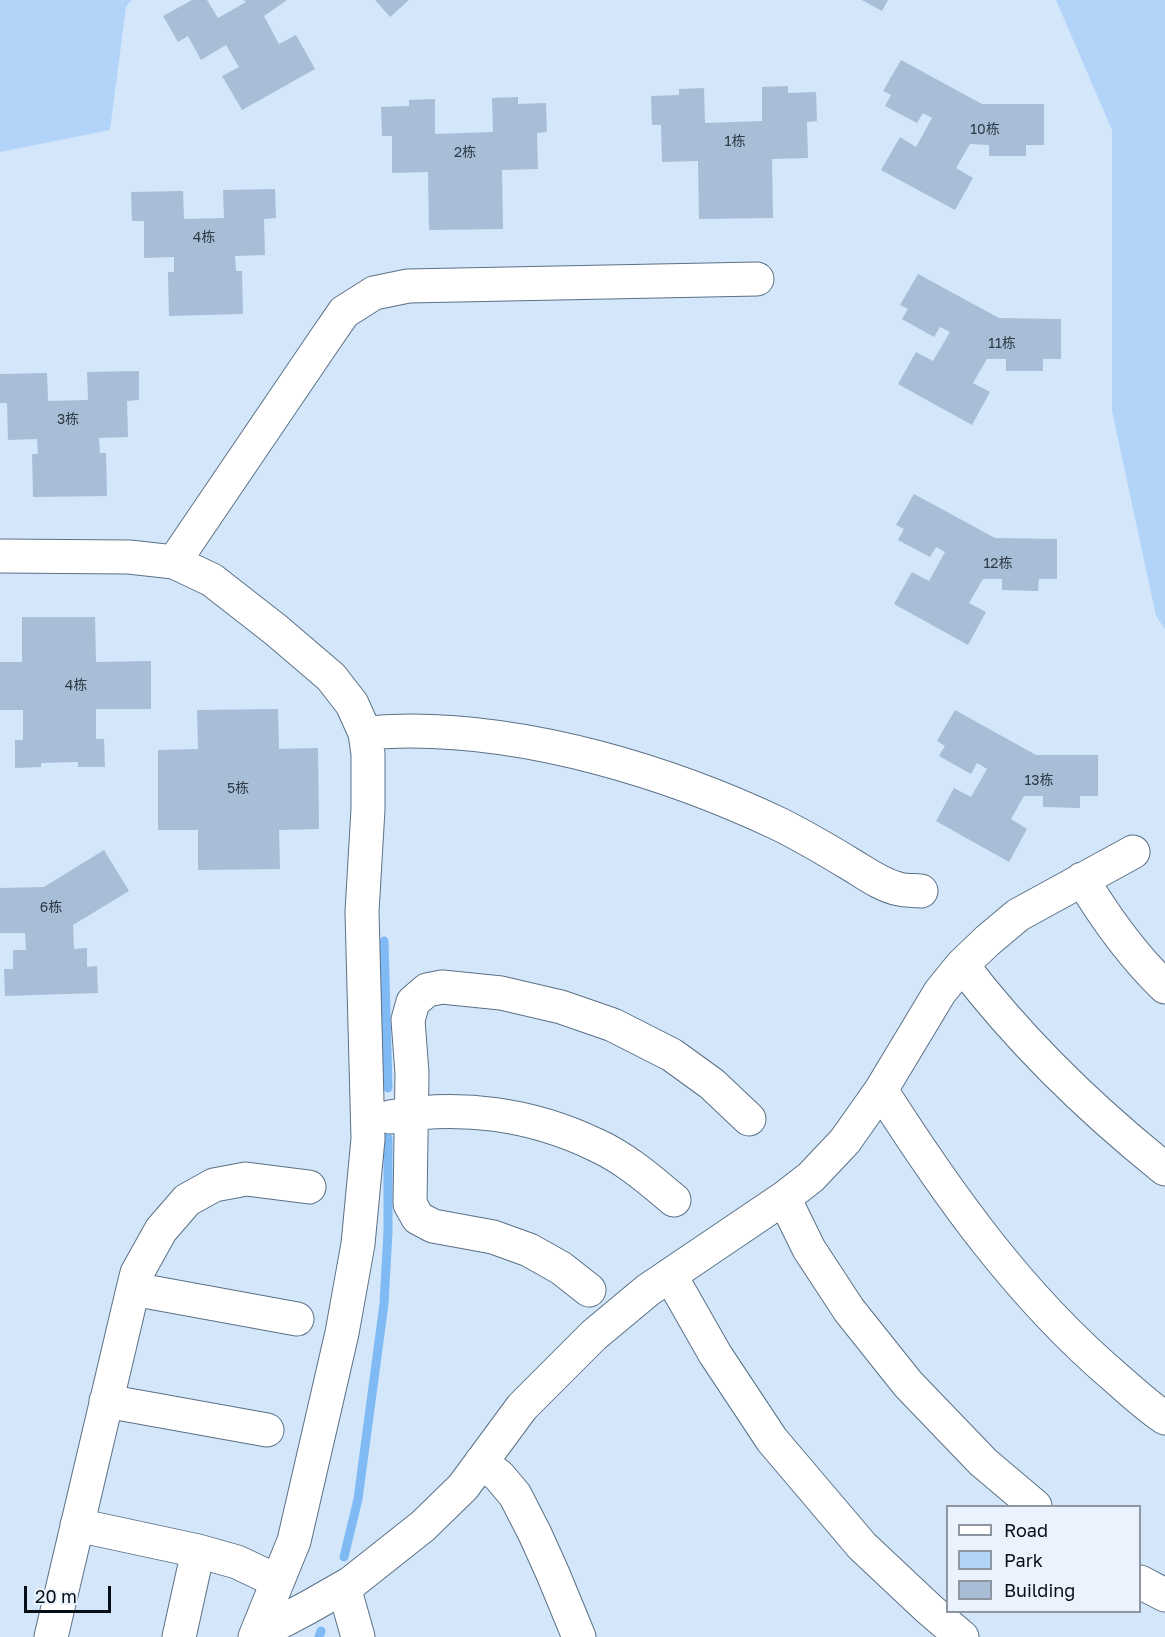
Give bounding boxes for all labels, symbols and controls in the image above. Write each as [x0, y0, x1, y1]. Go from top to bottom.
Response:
house number: 10栋 [970, 122, 1000, 138]
house number: 1栋 [725, 134, 745, 150]
house number: 2栋 [454, 145, 476, 161]
house number: 4栋 [193, 230, 215, 246]
house number: 11栋 [988, 336, 1016, 352]
house number: 3栋 [57, 412, 79, 428]
house number: 12栋 [984, 556, 1012, 572]
house number: 4栋 [65, 678, 87, 694]
house number: 13栋 [1025, 773, 1053, 789]
house number: 5栋 [227, 781, 249, 797]
house number: 6栋 [40, 900, 62, 916]
legend [946, 1505, 1141, 1613]
text: Road [1004, 1519, 1048, 1541]
text: Park [1004, 1549, 1043, 1571]
scale bar [27, 1574, 114, 1612]
text: Building [1004, 1579, 1075, 1601]
text: 20 m [35, 1585, 77, 1607]

